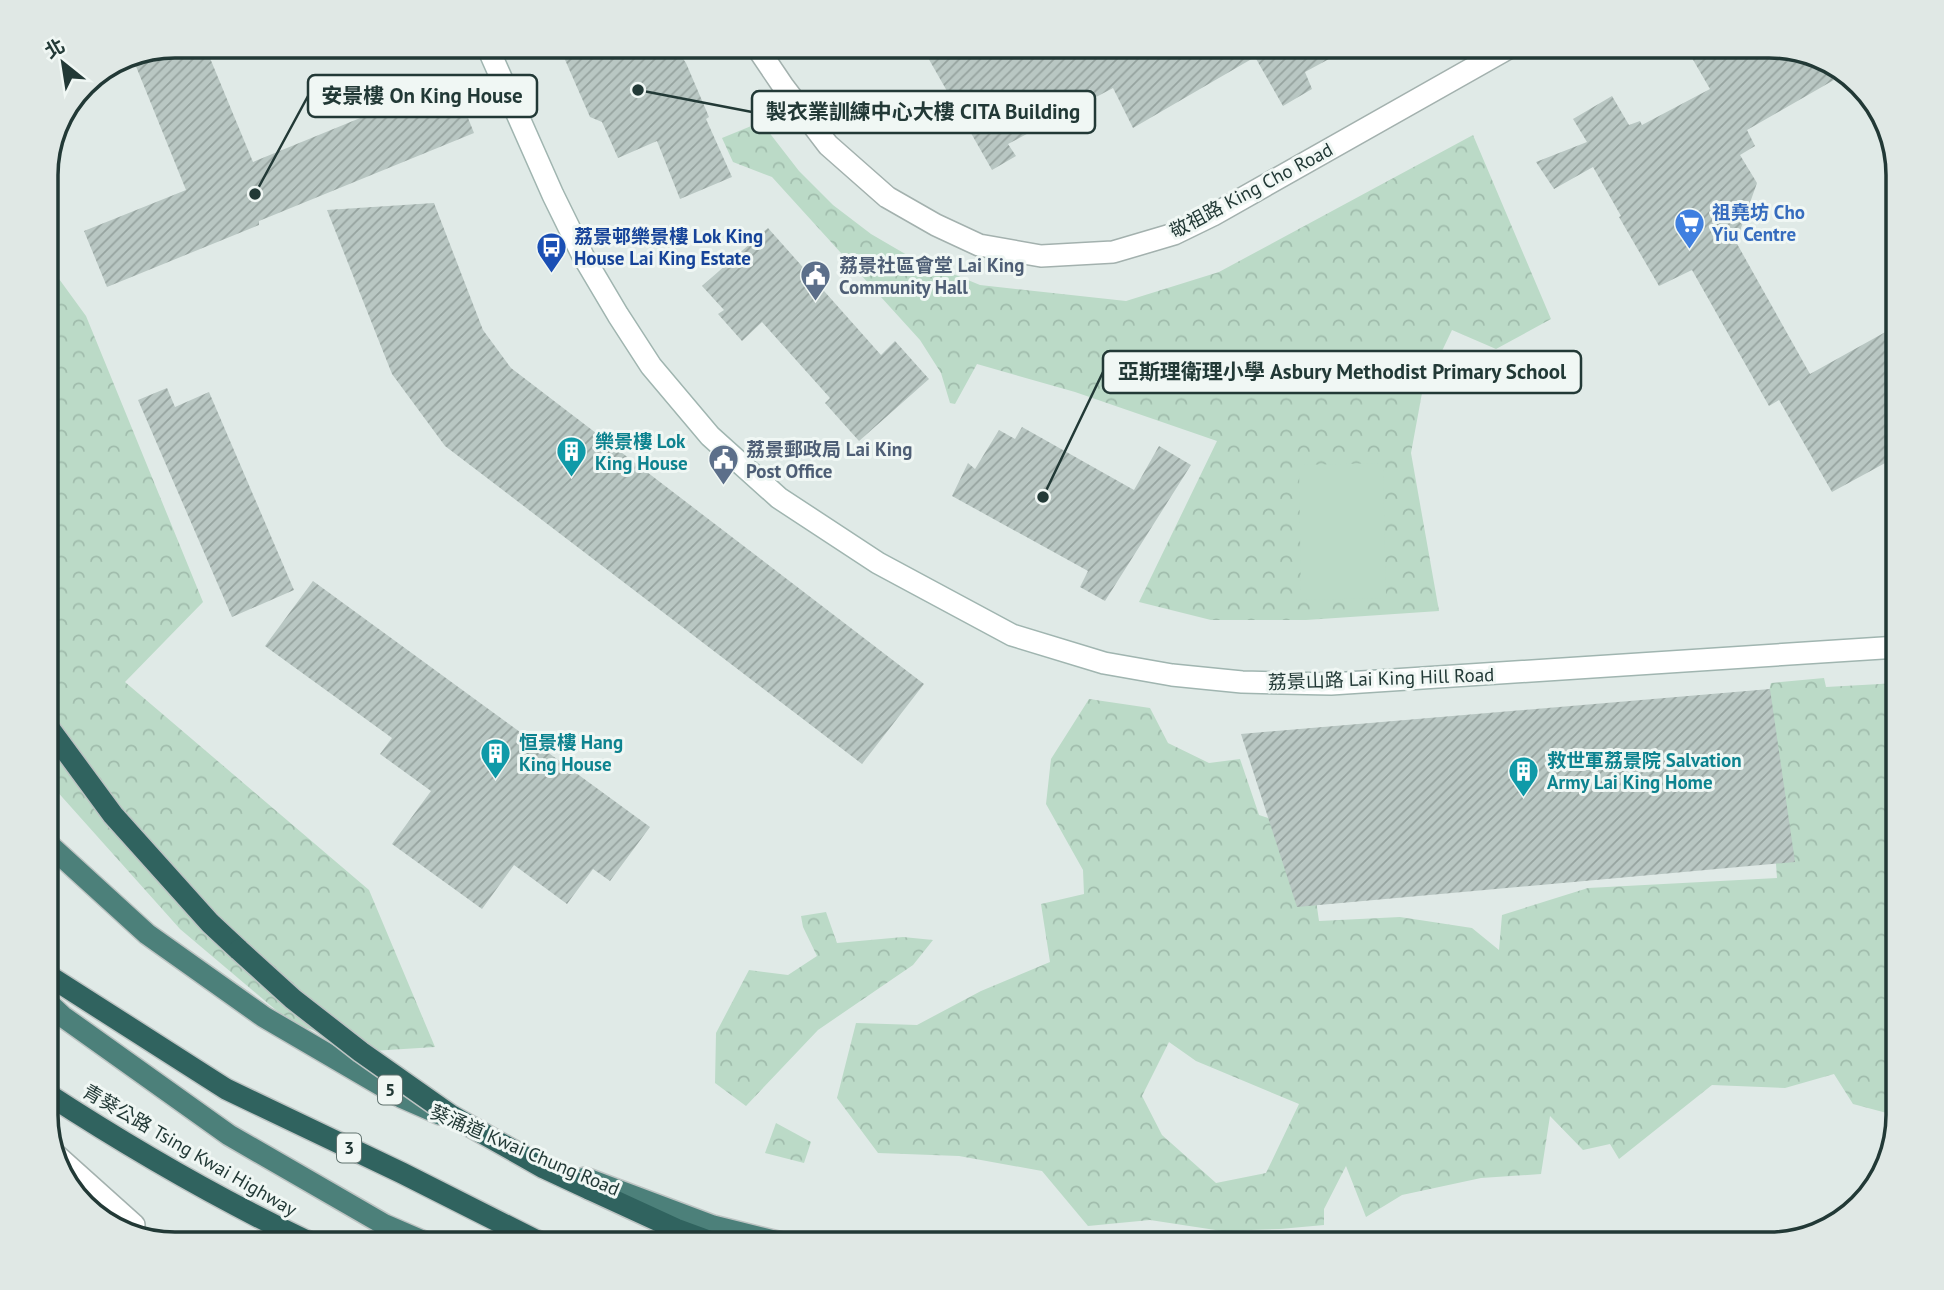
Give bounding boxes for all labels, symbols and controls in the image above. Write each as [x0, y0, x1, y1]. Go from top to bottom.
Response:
north arrow [28, 28, 98, 98]
text: 北 [40, 33, 69, 63]
callout: 安景樓 On King House [308, 75, 537, 117]
text: 安景樓 On King House [321, 82, 523, 109]
callout: 製衣業訓練中心大樓 CITA Building [752, 91, 1095, 133]
text: 製衣業訓練中心大樓 CITA Building [766, 98, 1080, 125]
street label: 敬祖路 King Cho Road [1165, 137, 1337, 243]
place label: 祖堯坊 Cho Yiu Centre [1711, 200, 1805, 246]
supermarket icon: 祖堯坊 Cho Yiu Centre [1672, 206, 1706, 250]
place label: 荔景邨樂景樓 Lok King House Lai King Estate [574, 224, 763, 270]
bus stop icon: 荔景邨樂景樓 Lok King House Lai King Estate [534, 230, 568, 274]
place label: 荔景社區會堂 Lai King Community Hall [839, 253, 1024, 299]
public building icon: 荔景社區會堂 Lai King Community Hall [799, 259, 833, 303]
callout: 亞斯理衛理小學 Asbury Methodist Primary School [1103, 351, 1581, 393]
text: 亞斯理衛理小學 Asbury Methodist Primary School [1118, 358, 1567, 385]
place label: 樂景樓 Lok King House [595, 429, 688, 475]
building icon: 樂景樓 Lok King House [555, 435, 589, 479]
place label: 荔景郵政局 Lai King Post Office [746, 437, 912, 483]
public building icon: 荔景郵政局 Lai King Post Office [706, 443, 740, 487]
street label: 荔景山路 Lai King Hill Road [1267, 662, 1495, 694]
place label: 恒景樓 Hang King House [519, 730, 623, 776]
building icon: 恒景樓 Hang King House [479, 736, 513, 780]
place label: 救世軍荔景院 Salvation Army Lai King Home [1547, 748, 1742, 794]
building icon: 救世軍荔景院 Salvation Army Lai King Home [1507, 754, 1541, 798]
road number: 5 [378, 1076, 402, 1105]
street label: 青葵公路 Tsing Kwai Highway [79, 1079, 301, 1221]
street label: 葵涌道 Kwai Chung Road [427, 1099, 623, 1201]
road number: 3 [337, 1134, 361, 1162]

